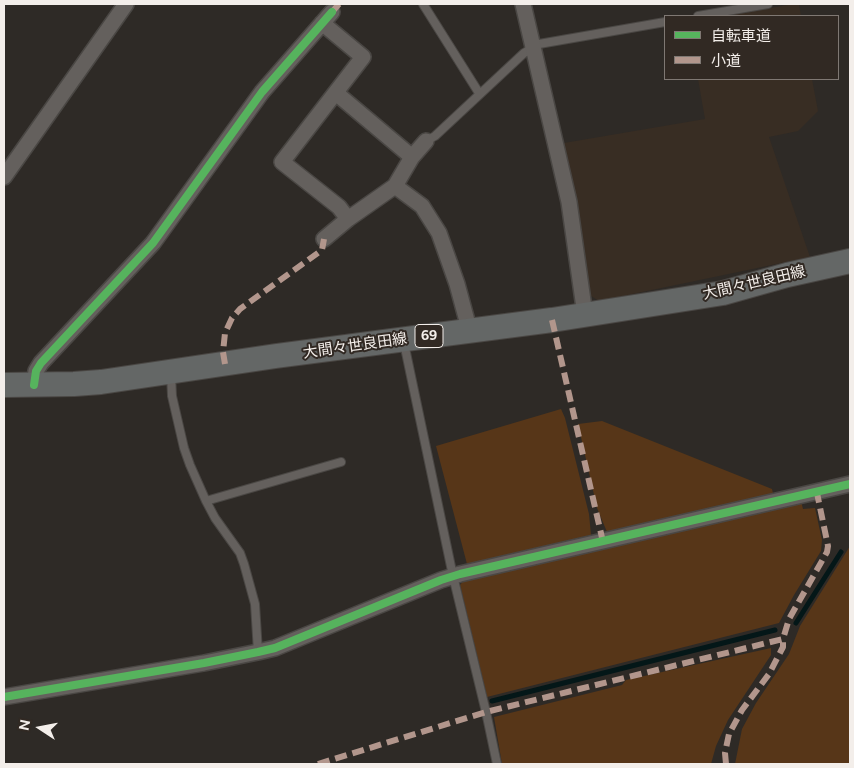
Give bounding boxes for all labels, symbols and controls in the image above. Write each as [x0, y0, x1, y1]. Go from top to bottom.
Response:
legend [664, 15, 839, 80]
text: 自転車道 [711, 27, 771, 45]
text: 小道 [711, 52, 741, 70]
street label: 大間々世良田線 [701, 262, 807, 304]
road number: 69 [415, 324, 443, 348]
street label: 大間々世良田線 [302, 330, 408, 362]
north arrow [15, 703, 65, 753]
text: N [15, 718, 34, 732]

